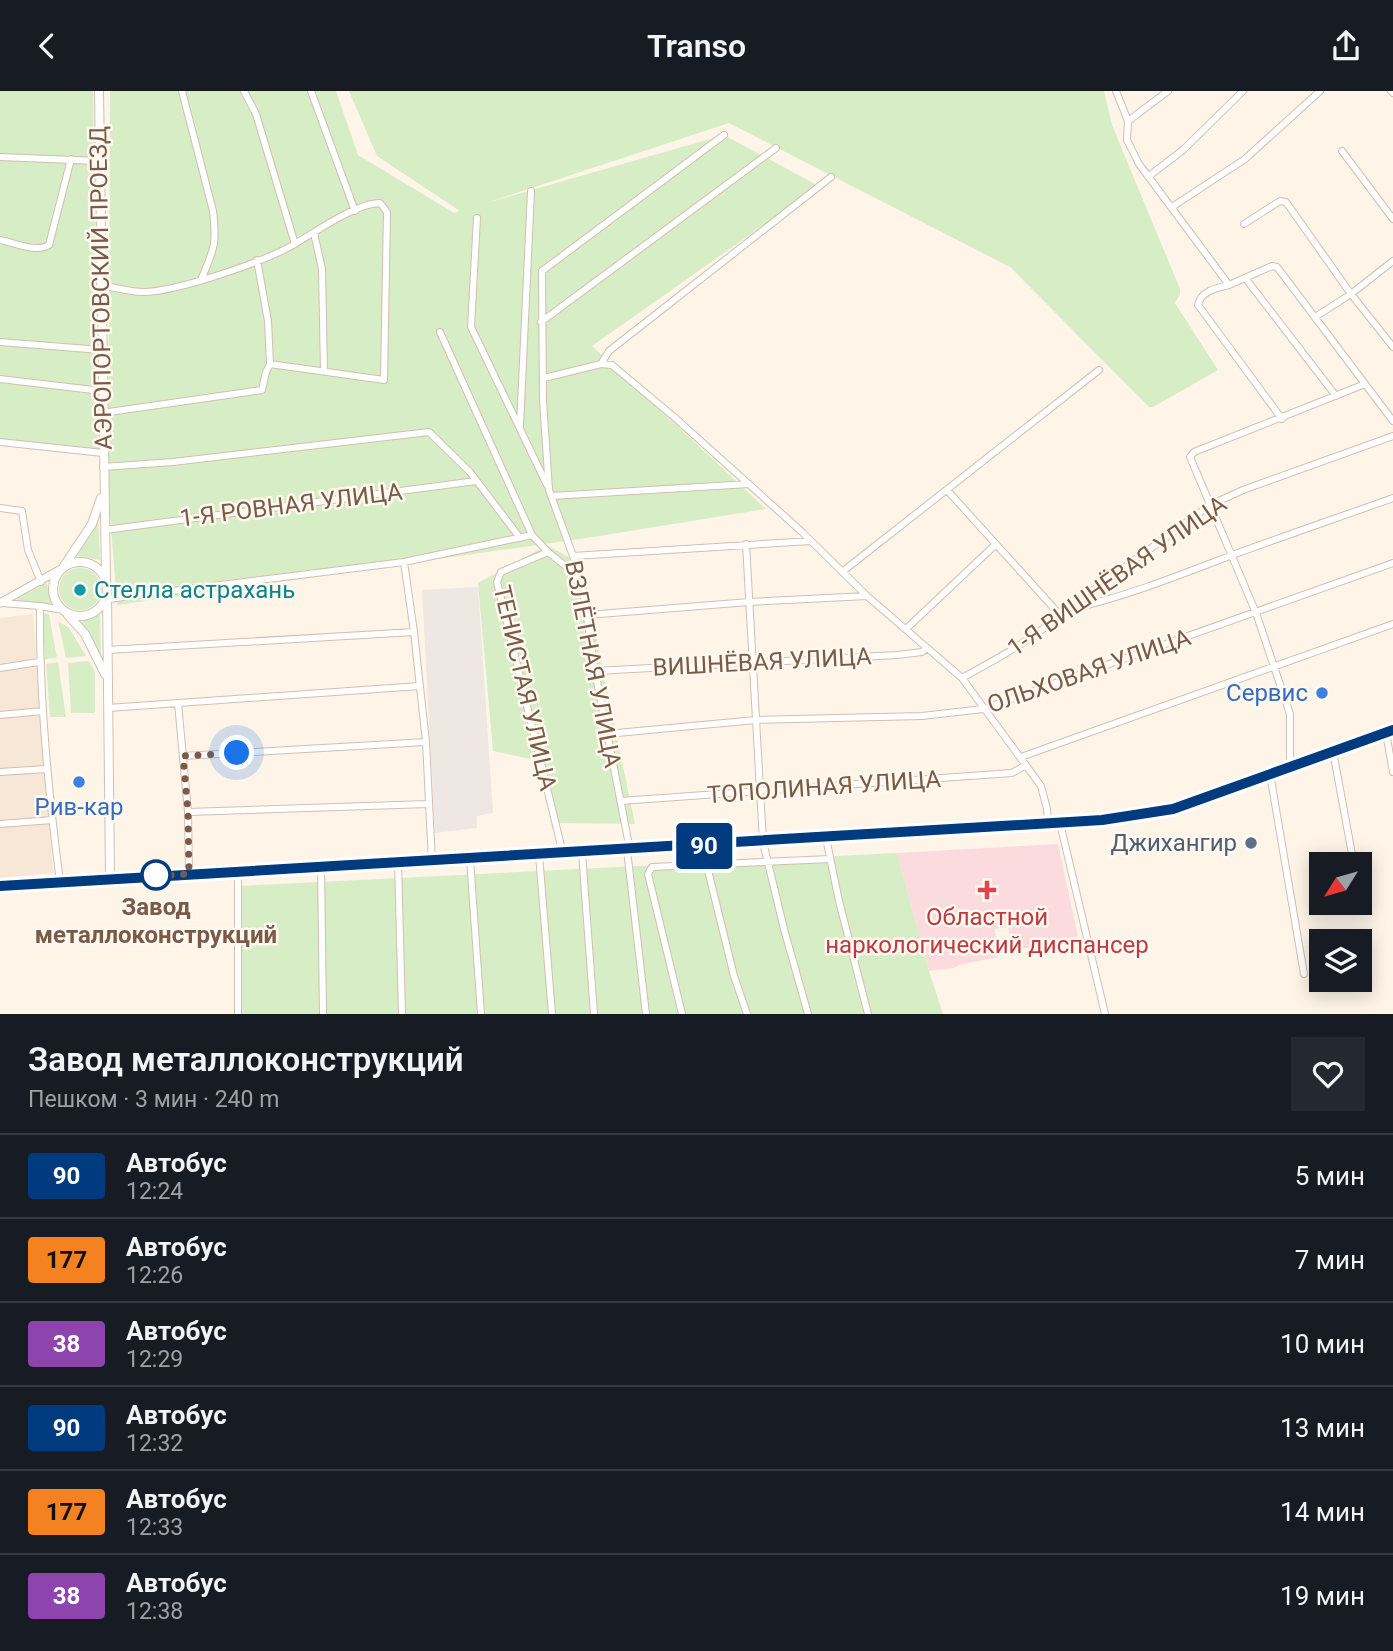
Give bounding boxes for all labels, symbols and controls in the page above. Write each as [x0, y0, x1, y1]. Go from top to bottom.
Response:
icon: back [28, 27, 66, 65]
text: Transo [647, 27, 746, 65]
icon: share [1327, 27, 1365, 65]
street label: АЭРОПОРТОВСКИЙ ПРОЕЗД [84, 126, 118, 450]
street label: 1-Я РОВНАЯ УЛИЦА [178, 477, 404, 533]
street label: 1-Я ВИШНЁВАЯ УЛИЦА [1002, 490, 1232, 662]
street label: ВЗЛЁТНАЯ УЛИЦА [559, 558, 627, 770]
place label: Стелла астрахань [94, 576, 295, 604]
marker: Стелла астрахань [72, 582, 88, 598]
street label: ТЕНИСТАЯ УЛИЦА [488, 583, 562, 794]
street label: ОЛЬХОВАЯ УЛИЦА [984, 623, 1195, 719]
street label: ВИШНЁВАЯ УЛИЦА [652, 642, 873, 682]
place label: Сервис [1226, 679, 1308, 707]
marker: Сервис [1314, 685, 1330, 701]
your location [219, 735, 254, 770]
street label: ТОПОЛИНАЯ УЛИЦА [706, 765, 942, 809]
marker: Рив-кар [71, 774, 87, 790]
place label: Рив-кар [35, 793, 123, 821]
line badge: 90 [672, 823, 736, 869]
place label: Джихангир [1111, 829, 1237, 857]
text: 90 [690, 832, 718, 860]
marker: Джихангир [1243, 835, 1259, 851]
north arrow [1309, 852, 1372, 915]
map controls [1309, 852, 1372, 992]
marker: Завод металлоконструкций [141, 860, 171, 890]
marker: Областной наркологический диспансер [977, 880, 997, 900]
place label: Завод металлоконструкций [35, 893, 277, 949]
place label: Областной наркологический диспансер [825, 903, 1149, 959]
button: layers [1309, 929, 1372, 992]
button: heart [1291, 1037, 1365, 1111]
text: Завод металлоконструкций [28, 1040, 464, 1079]
text: Пешком · 3 мин · 240 m [28, 1086, 279, 1113]
text: Автобус [126, 1148, 227, 1178]
text: 5 мин [1295, 1161, 1365, 1191]
text: 90 [53, 1162, 80, 1190]
text: 12:24 [126, 1178, 183, 1205]
text: Автобус [126, 1232, 227, 1262]
text: 7 мин [1295, 1245, 1365, 1275]
text: 177 [46, 1246, 87, 1274]
text: 12:26 [126, 1262, 183, 1289]
text: Автобус [126, 1316, 227, 1346]
text: 10 мин [1280, 1329, 1365, 1359]
text: 38 [53, 1330, 80, 1358]
text: 12:29 [126, 1346, 183, 1373]
text: Автобус [126, 1400, 227, 1430]
text: 13 мин [1280, 1413, 1365, 1443]
text: 90 [53, 1414, 80, 1442]
text: 12:32 [126, 1430, 183, 1457]
text: Автобус [126, 1484, 227, 1514]
text: 14 мин [1280, 1497, 1365, 1527]
text: 177 [46, 1498, 87, 1526]
text: 12:33 [126, 1514, 183, 1541]
text: Автобус [126, 1568, 227, 1598]
text: 19 мин [1280, 1581, 1365, 1611]
text: 38 [53, 1582, 80, 1610]
text: 12:38 [126, 1598, 183, 1625]

